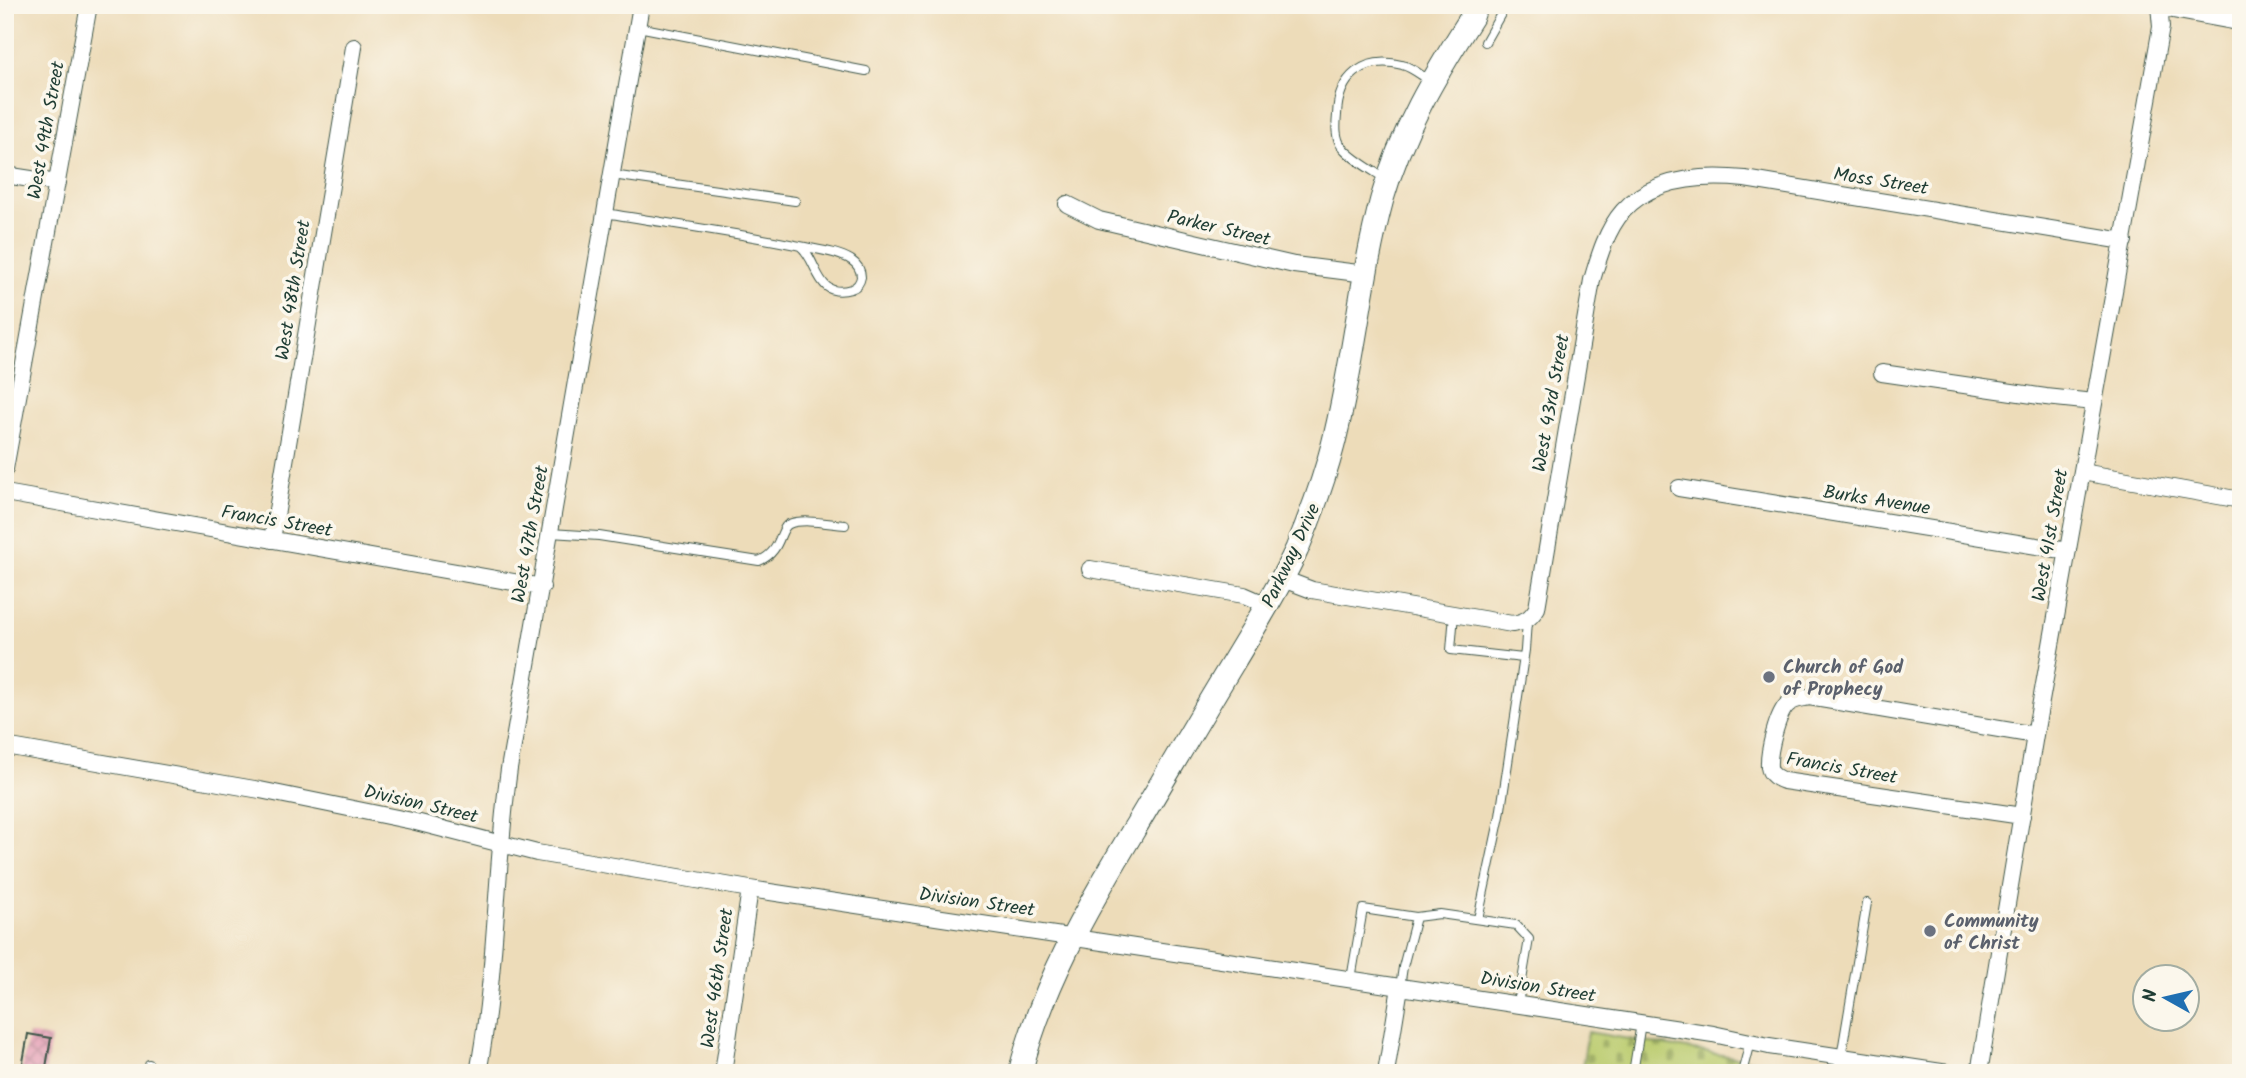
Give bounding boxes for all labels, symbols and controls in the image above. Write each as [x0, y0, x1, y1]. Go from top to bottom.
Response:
street label: West 49th Street [20, 58, 74, 202]
street label: Moss Street [1831, 160, 1931, 204]
street label: Parker Street [1164, 203, 1274, 256]
street label: West 48th Street [268, 217, 320, 363]
street label: West 43rd Street [1525, 331, 1579, 475]
street label: West 47th Street [504, 463, 558, 605]
street label: West 41st Street [2025, 466, 2078, 604]
street label: Burks Avenue [1821, 478, 1933, 524]
street label: Francis Street [219, 497, 335, 547]
street label: Parkway Drive [1254, 498, 1329, 613]
place label: Church of God of Prophecy [1783, 653, 1904, 705]
marker: Church of God of Prophecy [1761, 669, 1777, 685]
street label: Francis Street [1784, 744, 1900, 794]
street label: Division Street [360, 777, 481, 833]
street label: Division Street [917, 880, 1037, 926]
street label: West 46th Street [693, 906, 743, 1050]
place label: Community of Christ [1944, 907, 2039, 959]
marker: Community of Christ [1922, 923, 1938, 939]
north arrow [2130, 962, 2200, 1032]
street label: Division Street [1478, 964, 1598, 1012]
text: N [2135, 988, 2167, 1004]

